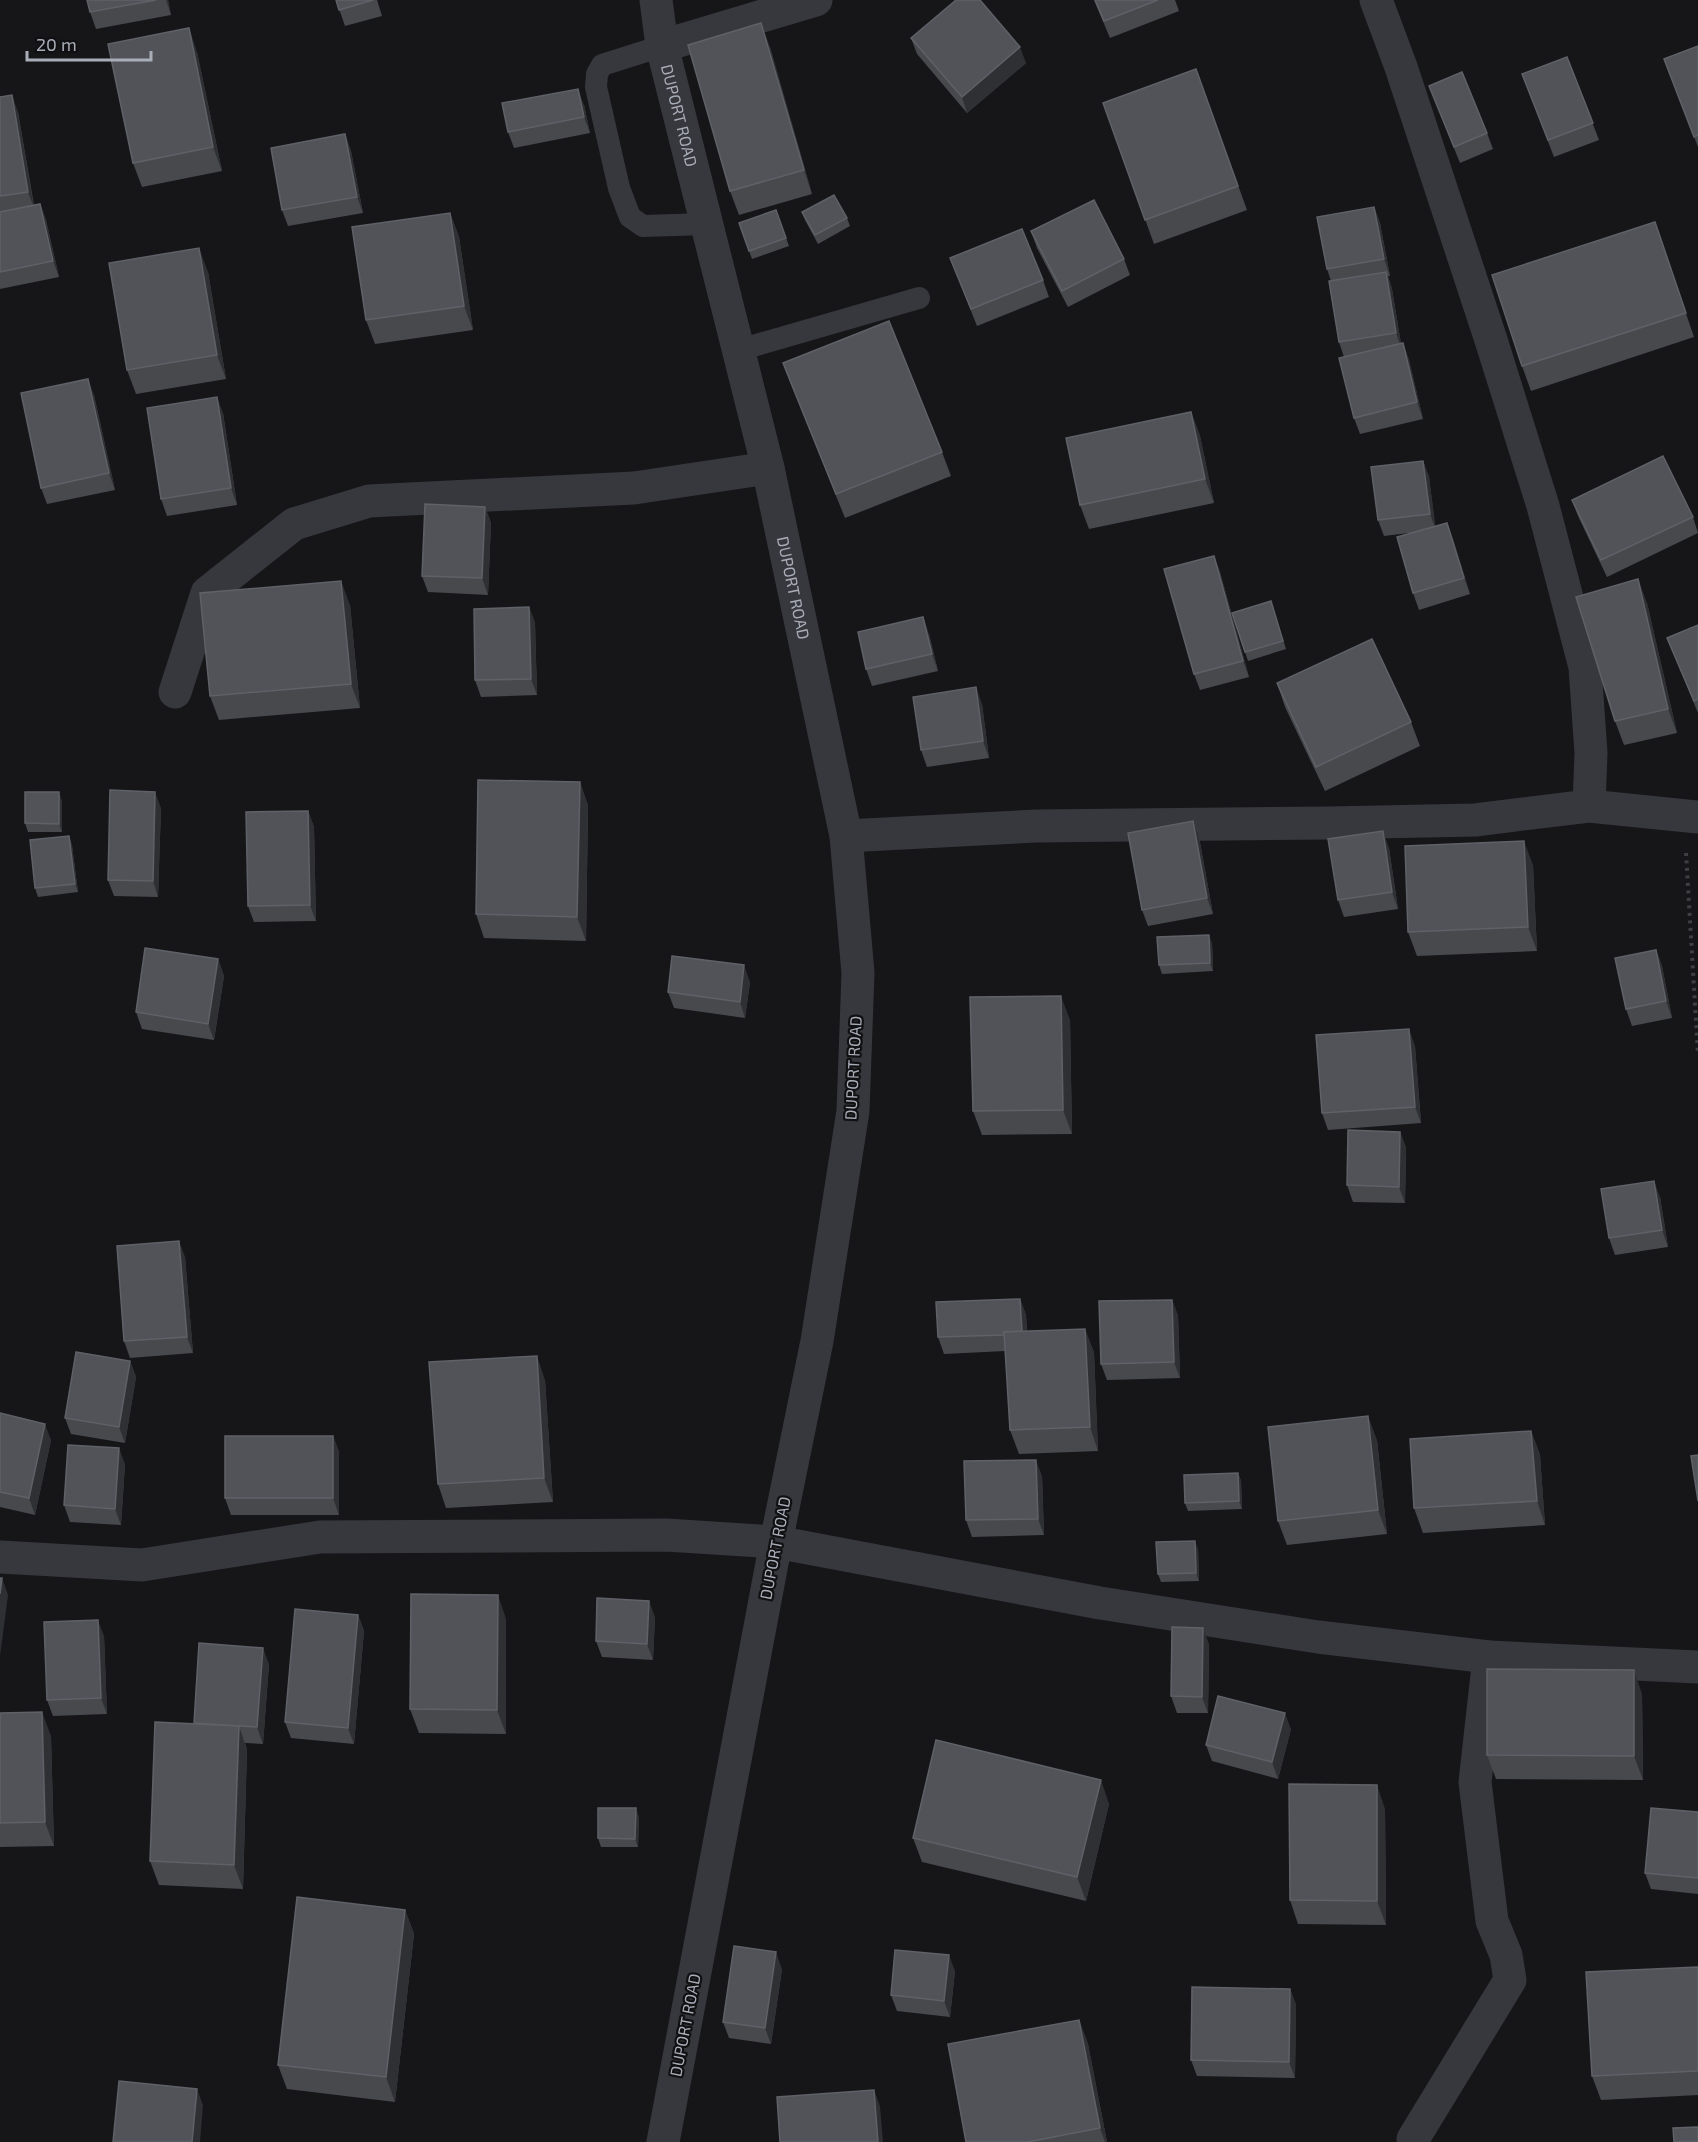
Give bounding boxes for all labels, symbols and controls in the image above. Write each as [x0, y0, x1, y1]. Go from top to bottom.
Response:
scale bar [27, 24, 152, 62]
text: 20 m [36, 33, 77, 55]
street label: DUPORT ROAD [658, 62, 702, 168]
street label: DUPORT ROAD [774, 535, 814, 641]
street label: DUPORT ROAD [840, 1015, 865, 1121]
street label: DUPORT ROAD [755, 1495, 794, 1601]
street label: DUPORT ROAD [665, 1972, 704, 2078]

